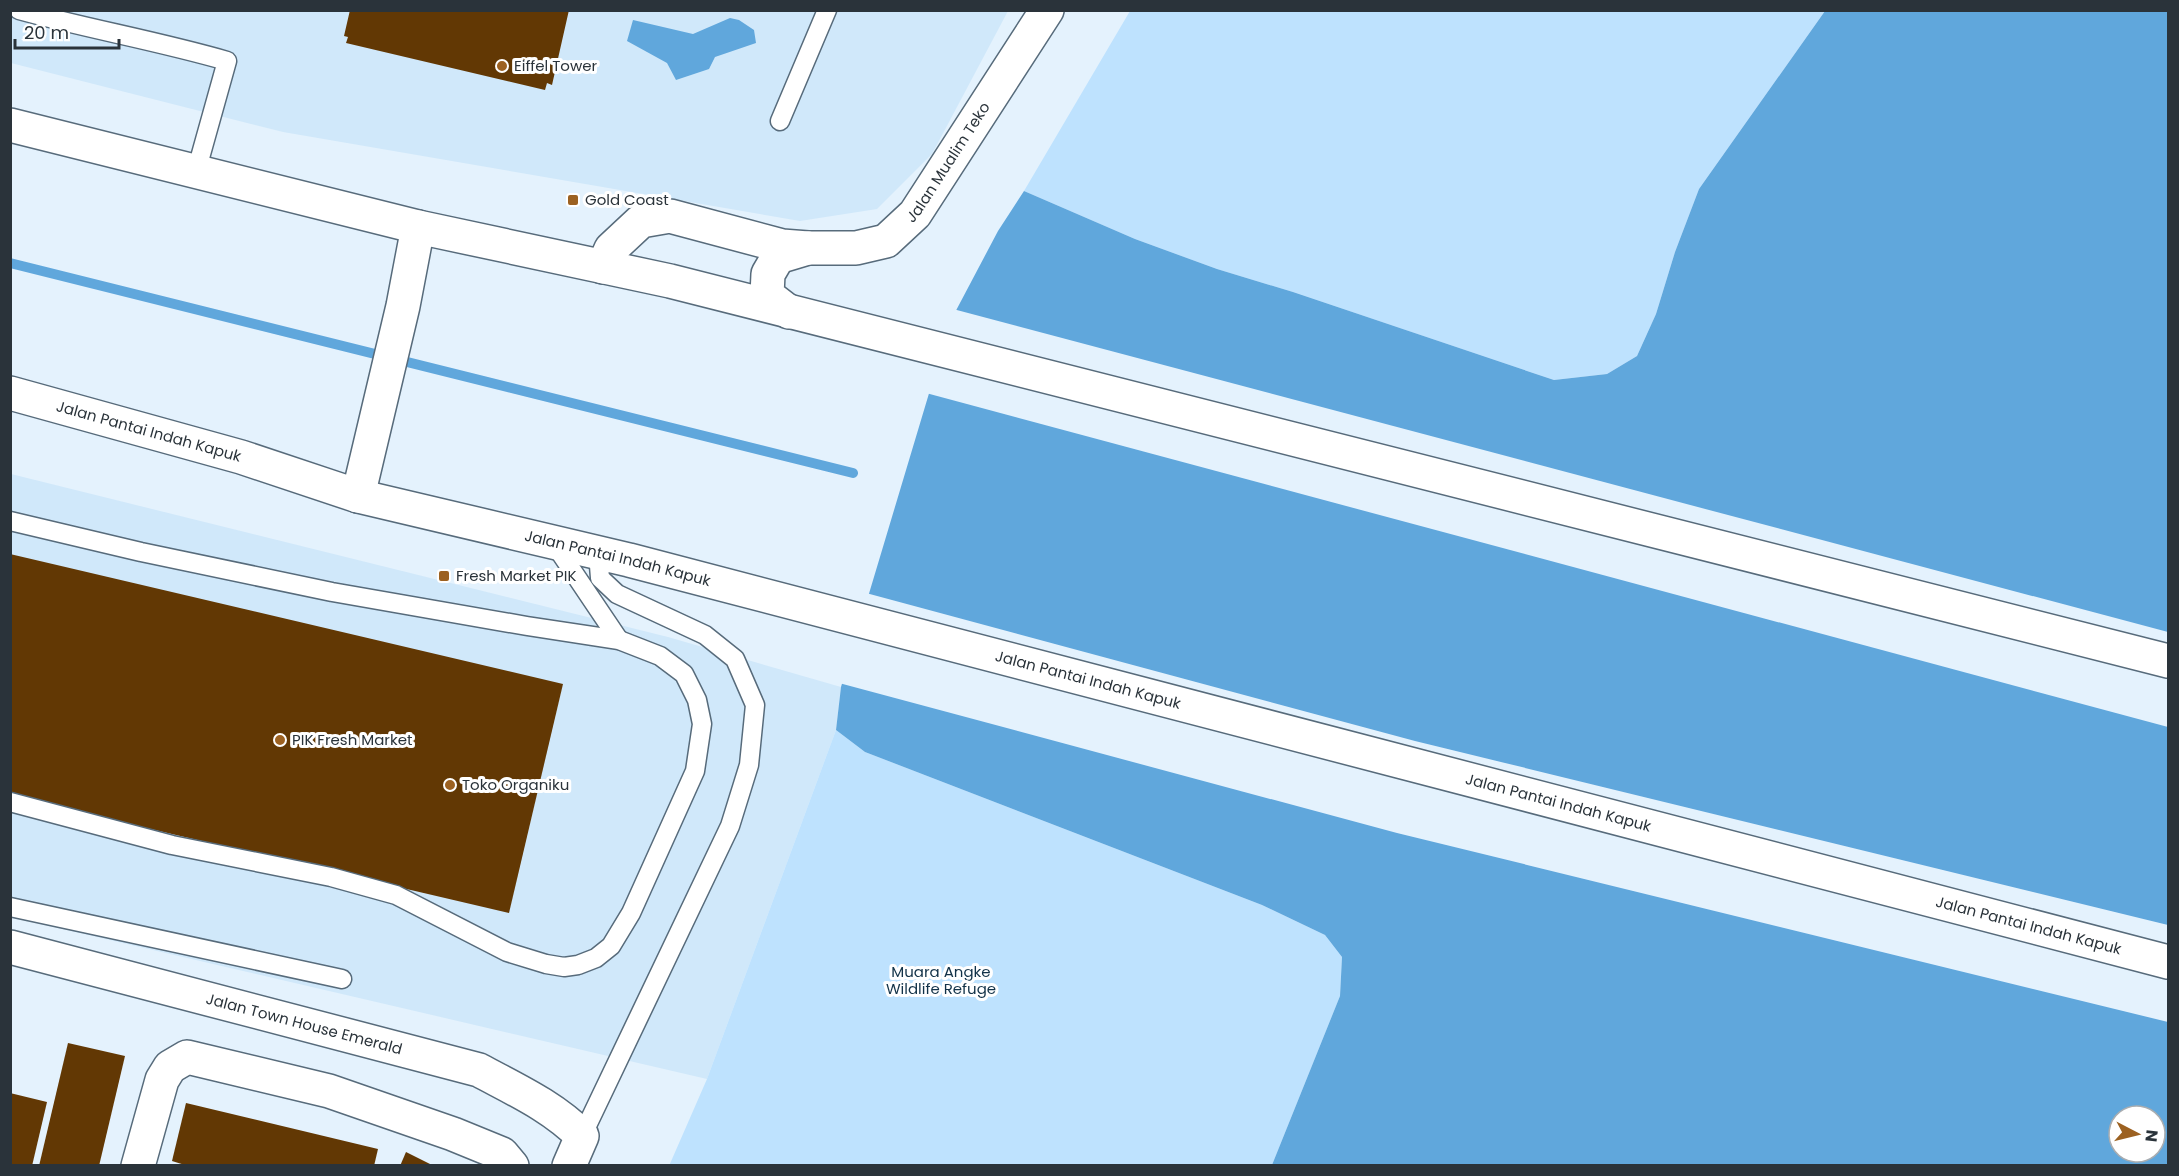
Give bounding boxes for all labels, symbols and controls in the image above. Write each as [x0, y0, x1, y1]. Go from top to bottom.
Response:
scale bar [15, 12, 118, 50]
text: 20 m [24, 20, 69, 45]
place label: Eiffel Tower [514, 55, 598, 76]
marker: Eiffel Tower [495, 59, 509, 73]
street label: Jalan Mualim Teko [901, 98, 995, 227]
place label: Gold Coast [585, 189, 669, 210]
marker: Gold Coast [566, 193, 580, 207]
street label: Jalan Pantai Indah Kapuk [54, 395, 244, 467]
street label: Jalan Pantai Indah Kapuk [522, 525, 713, 591]
place label: Fresh Market PIK [456, 565, 576, 586]
marker: Fresh Market PIK [437, 569, 451, 583]
street label: Jalan Pantai Indah Kapuk [993, 645, 1184, 714]
place label: PIK Fresh Market [292, 729, 412, 750]
marker: PIK Fresh Market [273, 733, 287, 747]
street label: Jalan Pantai Indah Kapuk [1463, 768, 1654, 837]
place label: Toko Organiku [462, 774, 569, 795]
marker: Toko Organiku [443, 778, 457, 792]
street label: Jalan Pantai Indah Kapuk [1934, 891, 2124, 959]
park label: Muara Angke Wildlife Refuge [886, 961, 996, 999]
street label: Jalan Town House Emerald [204, 988, 405, 1059]
north arrow [2107, 1104, 2167, 1164]
text: N [2139, 1128, 2164, 1143]

